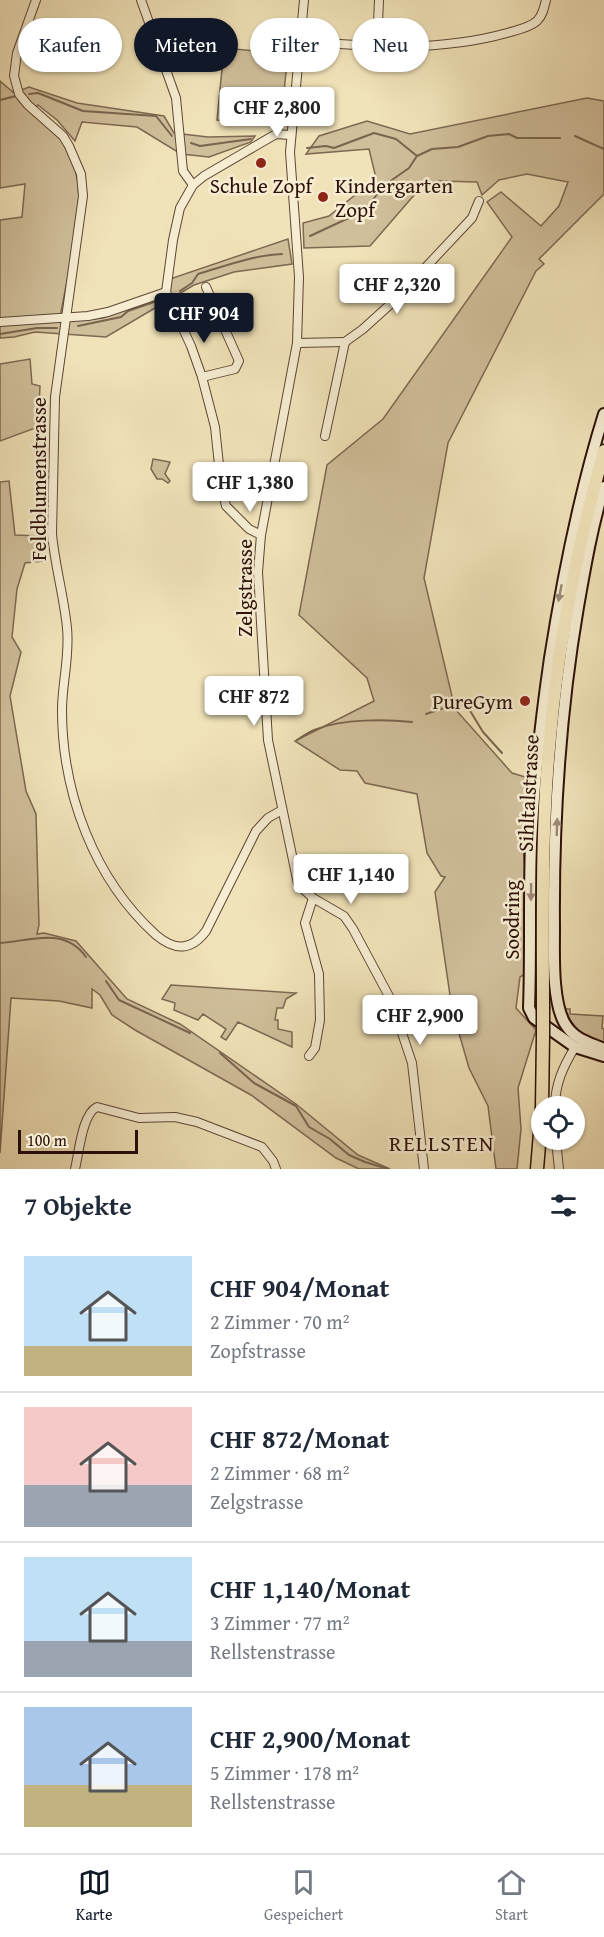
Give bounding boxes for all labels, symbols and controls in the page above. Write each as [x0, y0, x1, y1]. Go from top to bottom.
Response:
chip: Kaufen [18, 18, 122, 72]
chip: Mieten [134, 18, 238, 72]
chip: Filter [250, 18, 340, 72]
chip: Neu [352, 18, 429, 72]
pin: CHF 2,800 [208, 87, 346, 138]
text: CHF 2,800 [233, 92, 321, 121]
marker: Schule Zopf [254, 156, 268, 170]
place label: Schule Zopf [210, 170, 315, 201]
place label: Kindergarten Zopf [335, 170, 453, 225]
marker: Kindergarten Zopf [316, 190, 330, 204]
pin: CHF 2,320 [328, 264, 466, 315]
text: CHF 2,320 [353, 269, 441, 298]
pin: CHF 904 [149, 293, 259, 344]
text: CHF 904 [169, 298, 240, 327]
street label: Feldblumenstrasse [23, 397, 54, 561]
pin: CHF 1,380 [181, 462, 319, 513]
text: CHF 1,380 [206, 467, 294, 496]
street label: Zelgstrasse [229, 539, 260, 637]
one-way arrow [555, 584, 564, 603]
pin: CHF 872 [199, 676, 309, 727]
text: CHF 872 [219, 681, 290, 710]
place label: PureGym [432, 686, 513, 717]
marker: PureGym [518, 694, 532, 708]
street label: Sihltalstrasse [509, 733, 547, 853]
one-way arrow [552, 817, 561, 836]
pin: CHF 1,140 [282, 854, 420, 905]
text: CHF 1,140 [307, 859, 395, 888]
street label: Soodring [496, 880, 527, 960]
one-way arrow [526, 882, 536, 901]
pin: CHF 2,900 [351, 995, 489, 1046]
text: CHF 2,900 [376, 1000, 464, 1029]
map controls [531, 1096, 585, 1150]
button: locate [531, 1096, 585, 1150]
scale bar [18, 1127, 138, 1154]
district label: RELLSTEN [389, 1127, 495, 1159]
text: 100 m [27, 1128, 67, 1152]
text: 7 Objekte [24, 1186, 132, 1225]
icon: filters [547, 1189, 580, 1222]
text: CHF 904/Monat [210, 1268, 389, 1307]
icon: home [72, 1280, 144, 1352]
text: 2 Zimmer · 70 m² [210, 1307, 349, 1336]
text: Zopfstrasse [210, 1336, 306, 1365]
text: CHF 872/Monat [210, 1419, 389, 1458]
icon: home [72, 1431, 144, 1503]
text: 2 Zimmer · 68 m² [210, 1458, 349, 1487]
text: Zelgstrasse [210, 1487, 303, 1516]
text: CHF 1,140/Monat [210, 1569, 410, 1608]
icon: home [72, 1581, 144, 1653]
text: 3 Zimmer · 77 m² [210, 1608, 349, 1637]
text: Rellstenstrasse [210, 1637, 336, 1666]
text: CHF 2,900/Monat [210, 1719, 410, 1758]
icon: home [72, 1731, 144, 1803]
text: 5 Zimmer · 178 m² [210, 1758, 359, 1787]
text: Rellstenstrasse [210, 1787, 336, 1816]
tab: Karte [76, 1866, 113, 1926]
tab: Gespeichert [264, 1866, 344, 1926]
tab: Start [495, 1866, 528, 1926]

